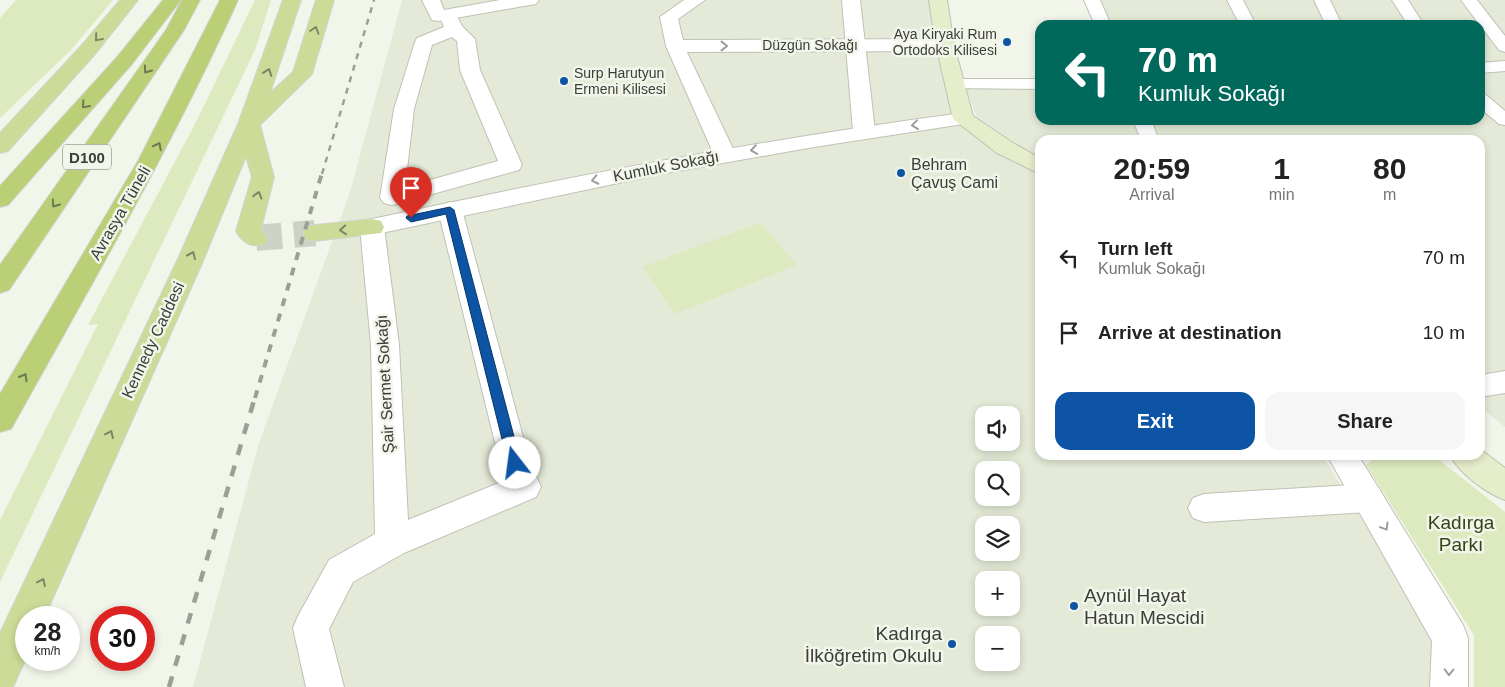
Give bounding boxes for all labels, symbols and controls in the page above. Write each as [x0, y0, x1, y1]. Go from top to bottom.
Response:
one-way arrow [310, 26, 320, 35]
place label: Aya Kiryaki Rum Ortodoks Kilisesi [893, 26, 997, 58]
one-way arrow [95, 32, 104, 41]
marker: Aya Kiryaki Rum Ortodoks Kilisesi [1001, 36, 1013, 48]
street label: Düzgün Sokağı [762, 37, 858, 53]
icon: left [1055, 40, 1120, 105]
text: 70 m [1138, 40, 1218, 79]
one-way arrow [720, 41, 728, 51]
one-way arrow [144, 64, 153, 74]
place label: Surp Harutyun Ermeni Kilisesi [574, 65, 666, 97]
one-way arrow [262, 69, 272, 77]
marker: Surp Harutyun Ermeni Kilisesi [558, 75, 570, 87]
text: Kumluk Sokağı [1138, 81, 1286, 106]
one-way arrow [82, 99, 91, 108]
one-way arrow [911, 119, 919, 130]
one-way arrow [152, 142, 162, 151]
road number: D100 [63, 144, 111, 170]
one-way arrow [750, 144, 759, 154]
street label: Kumluk Sokağı [612, 147, 720, 185]
text: 20:59 [1114, 152, 1190, 185]
text: 1 [1273, 152, 1290, 185]
text: 80 [1373, 152, 1406, 185]
place label: Behram Çavuş Cami [911, 156, 998, 191]
street label: Avrasya Tüneli [86, 163, 154, 263]
pin [390, 167, 432, 218]
marker: Behram Çavuş Cami [895, 167, 907, 179]
icon: arrive [397, 174, 425, 202]
one-way arrow [590, 174, 599, 185]
text: Arrival [1129, 186, 1175, 203]
text: min [1269, 186, 1295, 203]
text: m [1383, 186, 1396, 203]
one-way arrow [253, 191, 263, 199]
one-way arrow [52, 198, 61, 207]
one-way arrow [339, 224, 347, 235]
text: Turn left [1098, 238, 1173, 259]
icon: left [1055, 244, 1083, 272]
text: 70 m [1423, 247, 1465, 268]
one-way arrow [186, 251, 197, 260]
text: Kumluk Sokağı [1098, 260, 1206, 277]
street label: Kennedy Caddesi [119, 279, 187, 401]
street label: Şair Sermet Sokağı [373, 314, 397, 454]
icon: arrive [1055, 319, 1083, 347]
text: Arrive at destination [1098, 322, 1282, 343]
text: 10 m [1423, 322, 1465, 343]
one-way arrow [18, 374, 28, 383]
button: Exit [1055, 392, 1255, 450]
button: Share [1265, 392, 1465, 450]
map controls [975, 406, 1020, 671]
button: sound [975, 406, 1020, 451]
one-way arrow [104, 430, 114, 439]
position arrow [488, 436, 540, 488]
button: search [975, 461, 1020, 506]
park label: Kadırga Parkı [1428, 512, 1495, 555]
button: layers [975, 516, 1020, 561]
one-way arrow [1378, 522, 1388, 531]
button: + [975, 571, 1020, 616]
one-way arrow [36, 578, 47, 587]
place label: Aynül Hayat Hatun Mescidi [1084, 585, 1204, 628]
marker: Aynül Hayat Hatun Mescidi [1068, 600, 1080, 612]
speed limit sign: 30 [90, 606, 155, 671]
text: 28 [34, 618, 61, 646]
place label: Kadırga İlköğretim Okulu [805, 623, 942, 666]
button: − [975, 626, 1020, 671]
marker: Kadırga İlköğretim Okulu [946, 638, 958, 650]
text: km/h [34, 644, 61, 658]
one-way arrow [1444, 668, 1454, 676]

